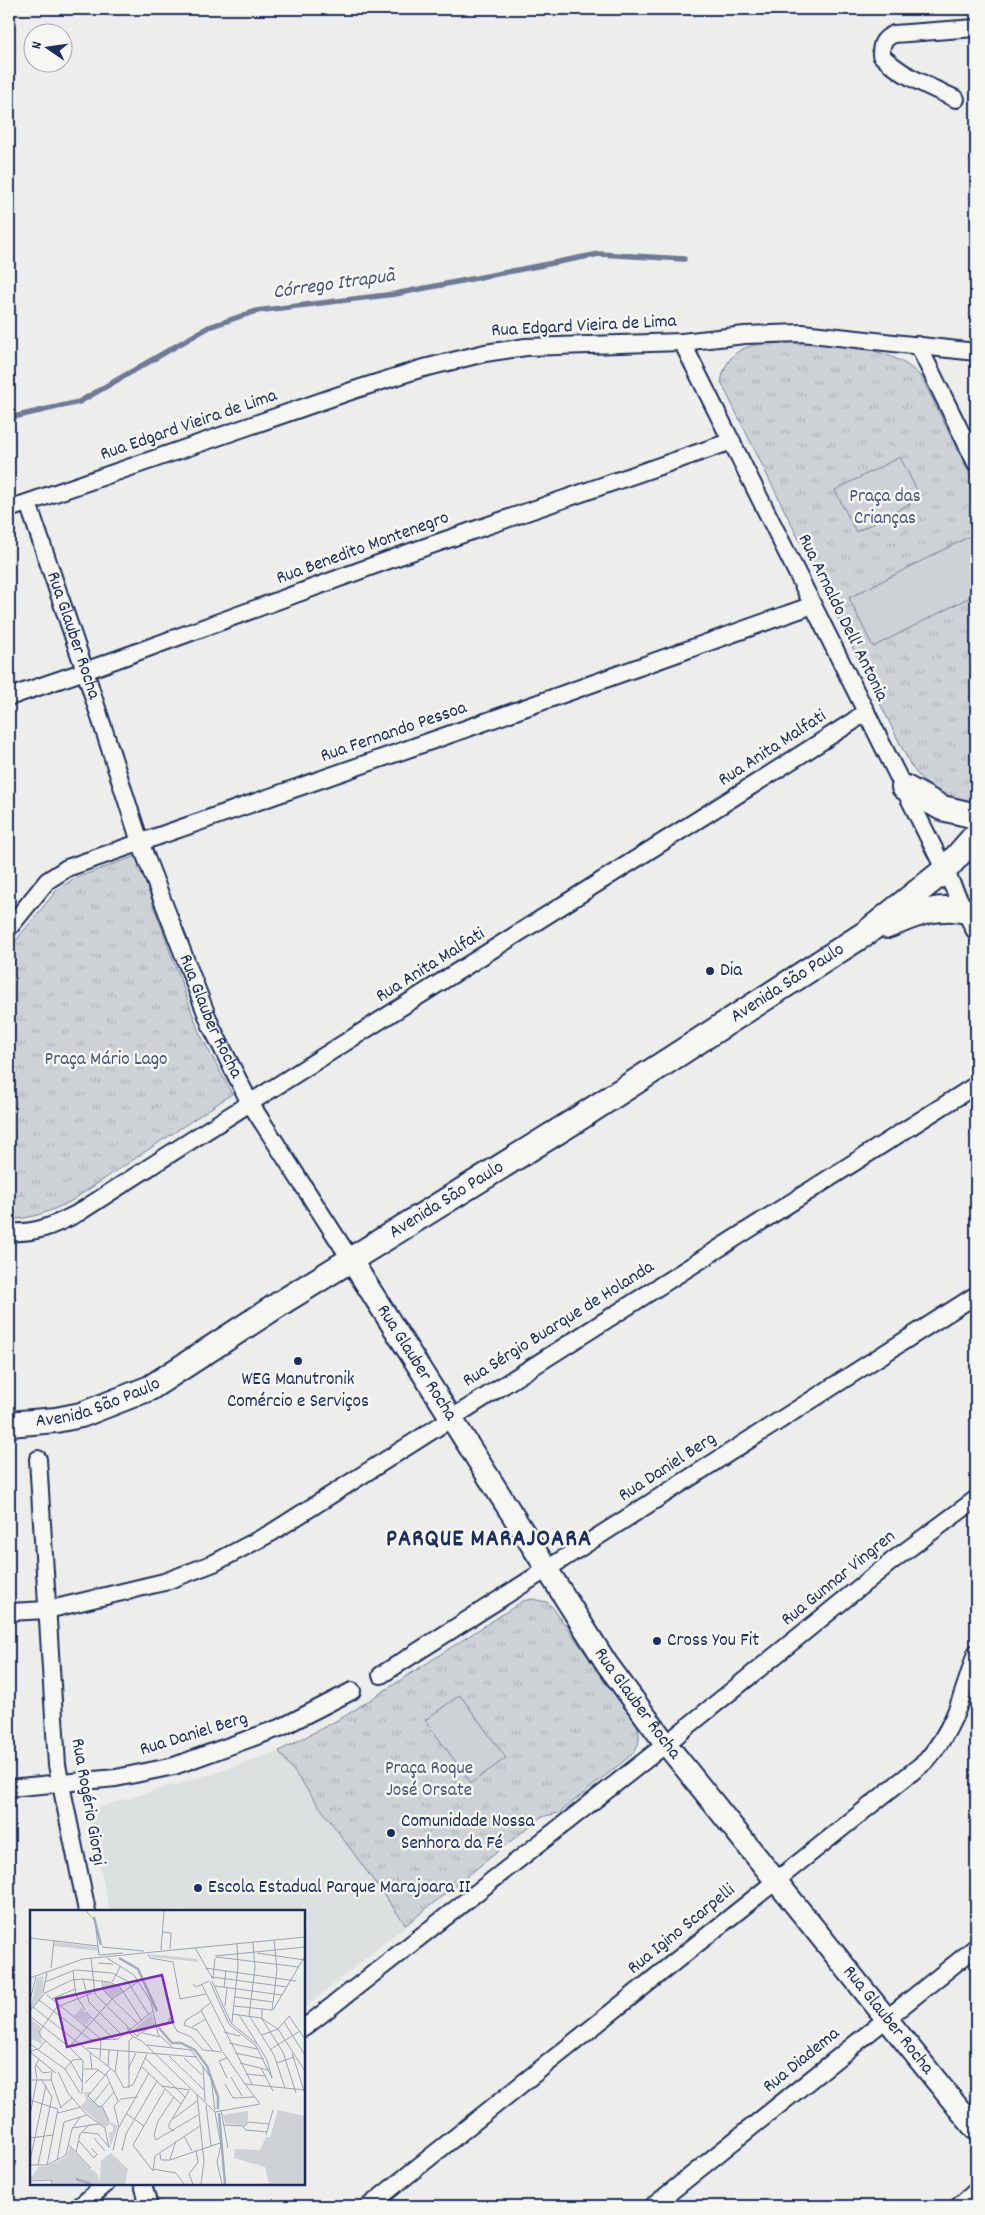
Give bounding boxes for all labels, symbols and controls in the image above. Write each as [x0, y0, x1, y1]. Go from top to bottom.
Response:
north arrow [22, 22, 72, 72]
text: N [27, 40, 48, 51]
water label: Córrego Itrapuã [271, 262, 398, 307]
street label: Rua Edgard Vieira de Lima [491, 309, 678, 345]
street label: Rua Edgard Vieira de Lima [97, 383, 282, 469]
park label: Praça das Crianças [849, 484, 921, 533]
street label: Rua Benedito Montenegro [273, 505, 453, 593]
street label: Rua Arnaldo Dell' Antonia [790, 530, 895, 707]
street label: Rua Glauber Rocha [39, 568, 107, 704]
street label: Rua Fernando Pessoa [317, 695, 472, 771]
street label: Rua Anita Malfati [714, 704, 833, 794]
street label: Rua Anita Malfati [371, 921, 491, 1010]
street label: Avenida São Paulo [726, 937, 850, 1030]
street label: Rua Glauber Rocha [171, 950, 249, 1084]
place label: Dia [720, 958, 743, 985]
marker: Dia [704, 965, 716, 977]
park label: Praça Mário Lago [45, 1047, 167, 1074]
street label: Avenida São Paulo [384, 1154, 509, 1246]
street label: Rua Sérgio Buarque de Holanda [458, 1254, 661, 1395]
street label: Rua Glauber Rocha [369, 1300, 464, 1427]
marker: WEG Manutronik Comércio e Serviços [292, 1355, 304, 1367]
place label: WEG Manutronik Comércio e Serviços [227, 1367, 369, 1416]
street label: Avenida São Paulo [34, 1371, 166, 1435]
street label: Rua Daniel Berg [614, 1426, 722, 1510]
district label: PARQUE MARAJOARA [386, 1523, 592, 1557]
street label: Rua Gunnar Vingren [776, 1524, 902, 1634]
place label: Cross You Fit [667, 1628, 759, 1655]
marker: Cross You Fit [651, 1635, 663, 1647]
street label: Rua Glauber Rocha [587, 1643, 688, 1766]
street label: Rua Daniel Berg [137, 1706, 251, 1764]
street label: Rua Rogério Giorgi [63, 1736, 112, 1868]
park label: Praça Roque José Orsate [385, 1756, 473, 1805]
place label: Comunidade Nossa Senhora da Fé [401, 1809, 536, 1858]
marker: Comunidade Nossa Senhora da Fé [385, 1827, 397, 1839]
place label: Escola Estadual Parque Marajoara II [208, 1875, 470, 1902]
street label: Rua Igino Scarpelli [622, 1878, 742, 1982]
marker: Escola Estadual Parque Marajoara II [192, 1882, 204, 1894]
inset map [30, 1910, 305, 2185]
street label: Rua Glauber Rocha [836, 1960, 941, 2081]
street label: Rua Diadema [758, 2021, 847, 2100]

